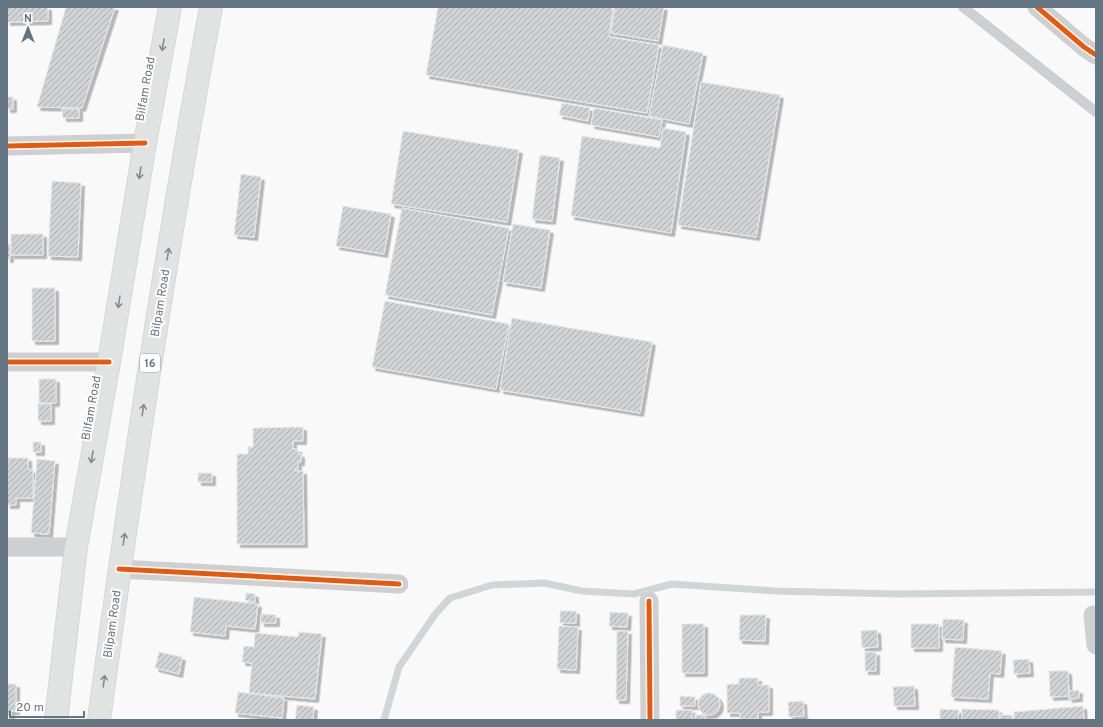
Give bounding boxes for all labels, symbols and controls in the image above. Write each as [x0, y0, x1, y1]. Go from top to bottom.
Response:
north arrow [8, 8, 48, 48]
text: N [24, 12, 32, 26]
one-way arrow [159, 39, 167, 52]
street label: Bilfam Road [132, 56, 160, 123]
one-way arrow [136, 167, 144, 180]
one-way arrow [164, 248, 172, 261]
street label: Bilpam Road [148, 268, 174, 338]
one-way arrow [115, 295, 123, 308]
road number: 16 [140, 354, 160, 372]
street label: Bilfam Road [78, 375, 106, 442]
one-way arrow [139, 404, 147, 417]
one-way arrow [88, 450, 96, 463]
one-way arrow [120, 533, 128, 546]
street label: Bilpam Road [100, 589, 126, 659]
one-way arrow [100, 675, 108, 688]
scale bar [10, 693, 84, 719]
text: 20 m [16, 700, 44, 716]

